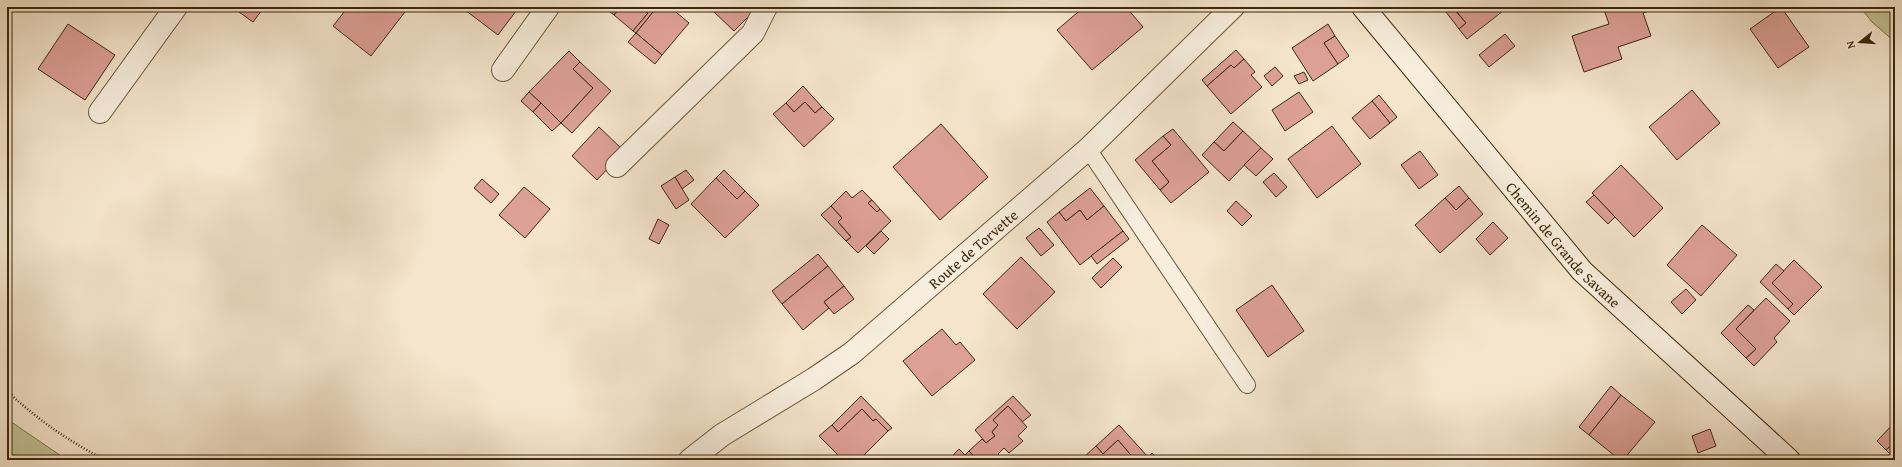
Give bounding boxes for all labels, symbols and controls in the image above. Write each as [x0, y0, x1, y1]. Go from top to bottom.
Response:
north arrow [1840, 22, 1880, 62]
text: N [1842, 38, 1859, 51]
street label: Chemin de Grande Savane [1501, 177, 1626, 312]
street label: Route de Torvette [924, 204, 1022, 293]

